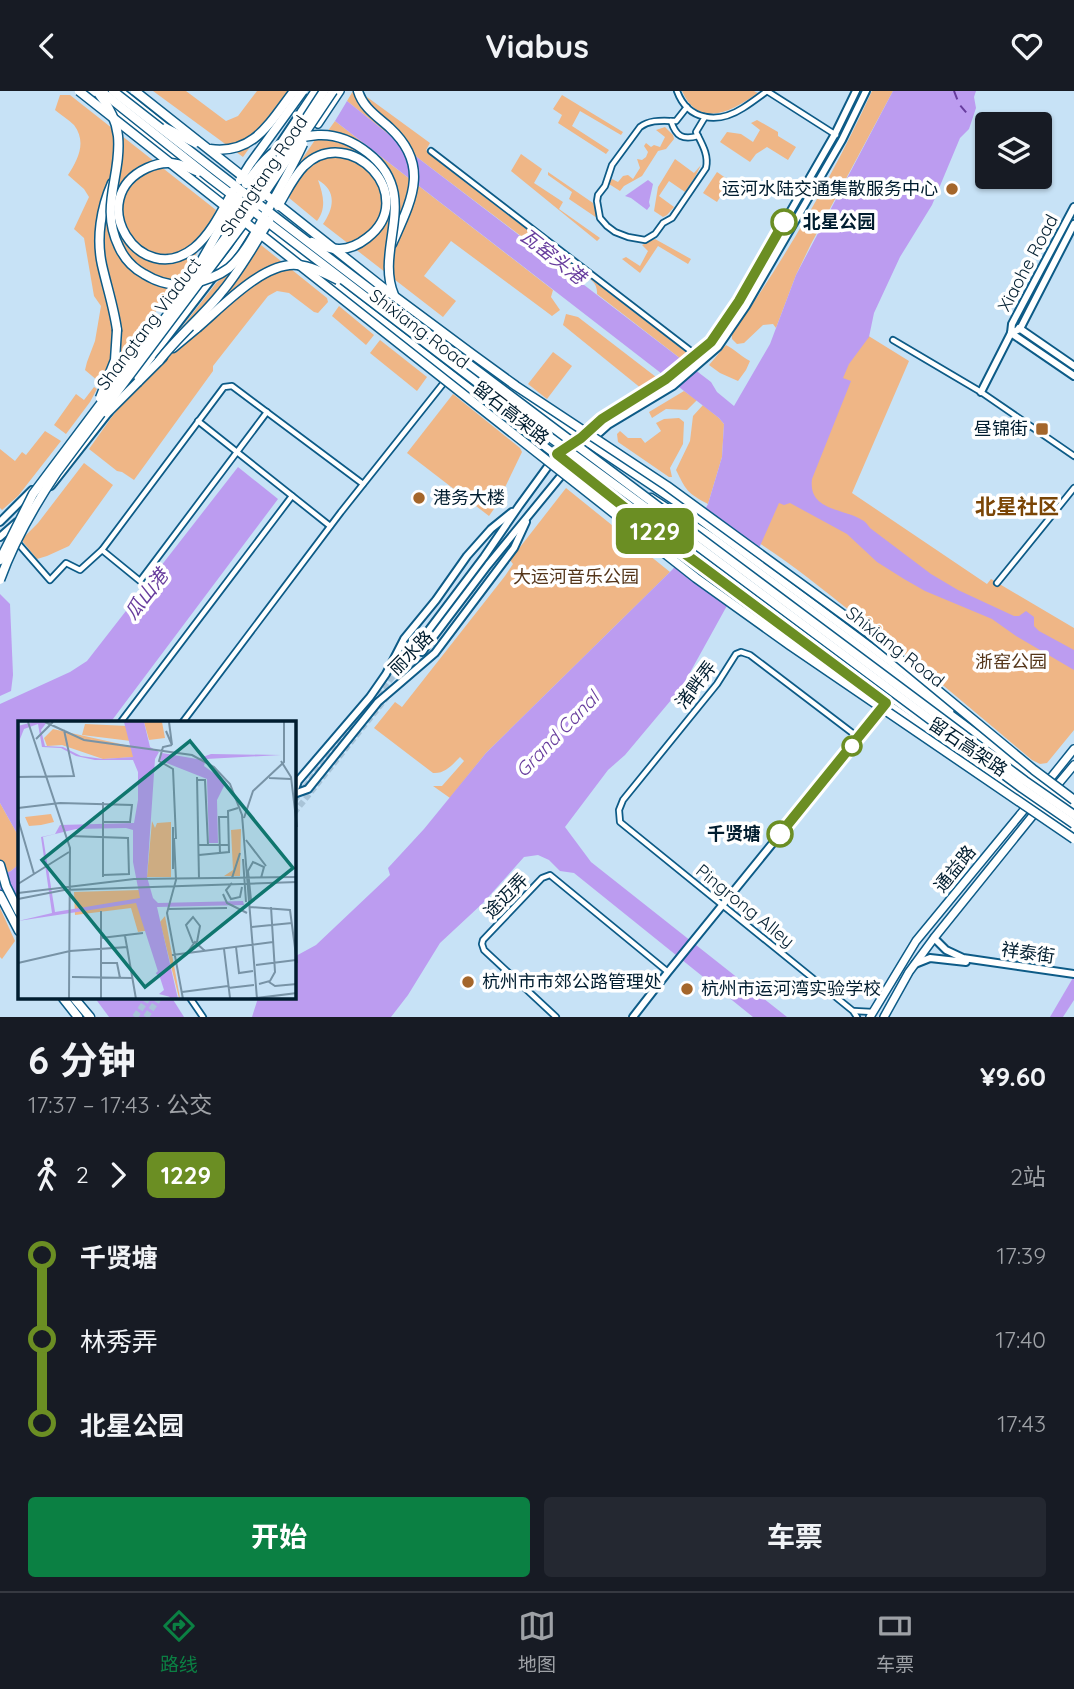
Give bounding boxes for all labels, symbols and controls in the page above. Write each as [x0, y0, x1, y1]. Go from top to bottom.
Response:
text: Viabus [485, 26, 589, 66]
icon: back [28, 27, 66, 65]
icon: heart [1008, 27, 1046, 65]
street label: Shangtang Road [215, 111, 313, 241]
map controls [975, 112, 1052, 189]
button: layers [975, 112, 1052, 189]
place label: 运河水陆交通集散服务中心 [722, 177, 938, 200]
marker: 运河水陆交通集散服务中心 [944, 181, 960, 197]
marker: 北星公园 [771, 209, 797, 235]
place label: 北星公园 [803, 210, 875, 233]
street label: Xiaohe Road [992, 210, 1063, 315]
water label: 瓦窑头港 [516, 223, 593, 291]
street label: Shangtang Viaduct [91, 253, 206, 395]
street label: Shixiang Road [365, 284, 474, 374]
street label: 留石高架路 [469, 376, 554, 449]
place label: 昼锦街 [974, 417, 1028, 440]
marker: 昼锦街 [1034, 421, 1050, 437]
place label: 港务大楼 [433, 486, 505, 509]
marker: 港务大楼 [411, 490, 427, 506]
district label: 北星社区 [975, 493, 1059, 519]
line badge: 1229 [606, 508, 704, 554]
text: 1229 [630, 516, 680, 546]
water label: 瓜山港 [119, 562, 175, 624]
park label: 大运河音乐公园 [513, 565, 639, 588]
street label: Shixiang Road [841, 601, 949, 692]
street label: 丽水路 [383, 625, 438, 680]
park label: 浙窑公园 [975, 650, 1047, 673]
street label: 渚畔弄 [670, 656, 721, 713]
water label: Grand Canal [510, 684, 606, 782]
street label: 留石高架路 [925, 712, 1012, 781]
inset map [18, 721, 296, 999]
unlabelled marker [842, 736, 862, 756]
marker: 千贤塘 [767, 821, 793, 847]
place label: 千贤塘 [707, 822, 761, 845]
street label: 通益路 [929, 840, 981, 897]
street label: Pingrong Alley [691, 859, 799, 952]
street label: 途迈弄 [479, 868, 533, 923]
street label: 祥泰街 [1000, 937, 1056, 968]
place label: 杭州市市郊公路管理处 [482, 970, 662, 993]
marker: 杭州市市郊公路管理处 [460, 974, 476, 990]
place label: 杭州市运河湾实验学校 [701, 977, 881, 1000]
marker: 杭州市运河湾实验学校 [679, 981, 695, 997]
text: 6 分钟 [28, 1036, 136, 1084]
text: ¥9.60 [980, 1060, 1046, 1093]
text: 17:37 – 17:43 · 公交 [28, 1090, 213, 1119]
icon: walk [28, 1156, 66, 1194]
icon: forward [99, 1156, 137, 1194]
text: 2 [76, 1160, 89, 1189]
text: 1229 [161, 1160, 211, 1190]
text: 2站 [1010, 1162, 1046, 1191]
text: 千贤塘 [80, 1241, 158, 1274]
text: 17:39 [997, 1241, 1046, 1270]
text: 林秀弄 [80, 1325, 158, 1358]
text: 17:40 [996, 1325, 1046, 1354]
text: 北星公园 [80, 1409, 184, 1442]
text: 17:43 [997, 1409, 1046, 1438]
button: 开始 [28, 1497, 530, 1577]
button: 车票 [544, 1497, 1046, 1577]
tab: 路线 [160, 1607, 198, 1676]
tab: 地图 [518, 1607, 556, 1676]
tab: 车票 [876, 1607, 914, 1676]

